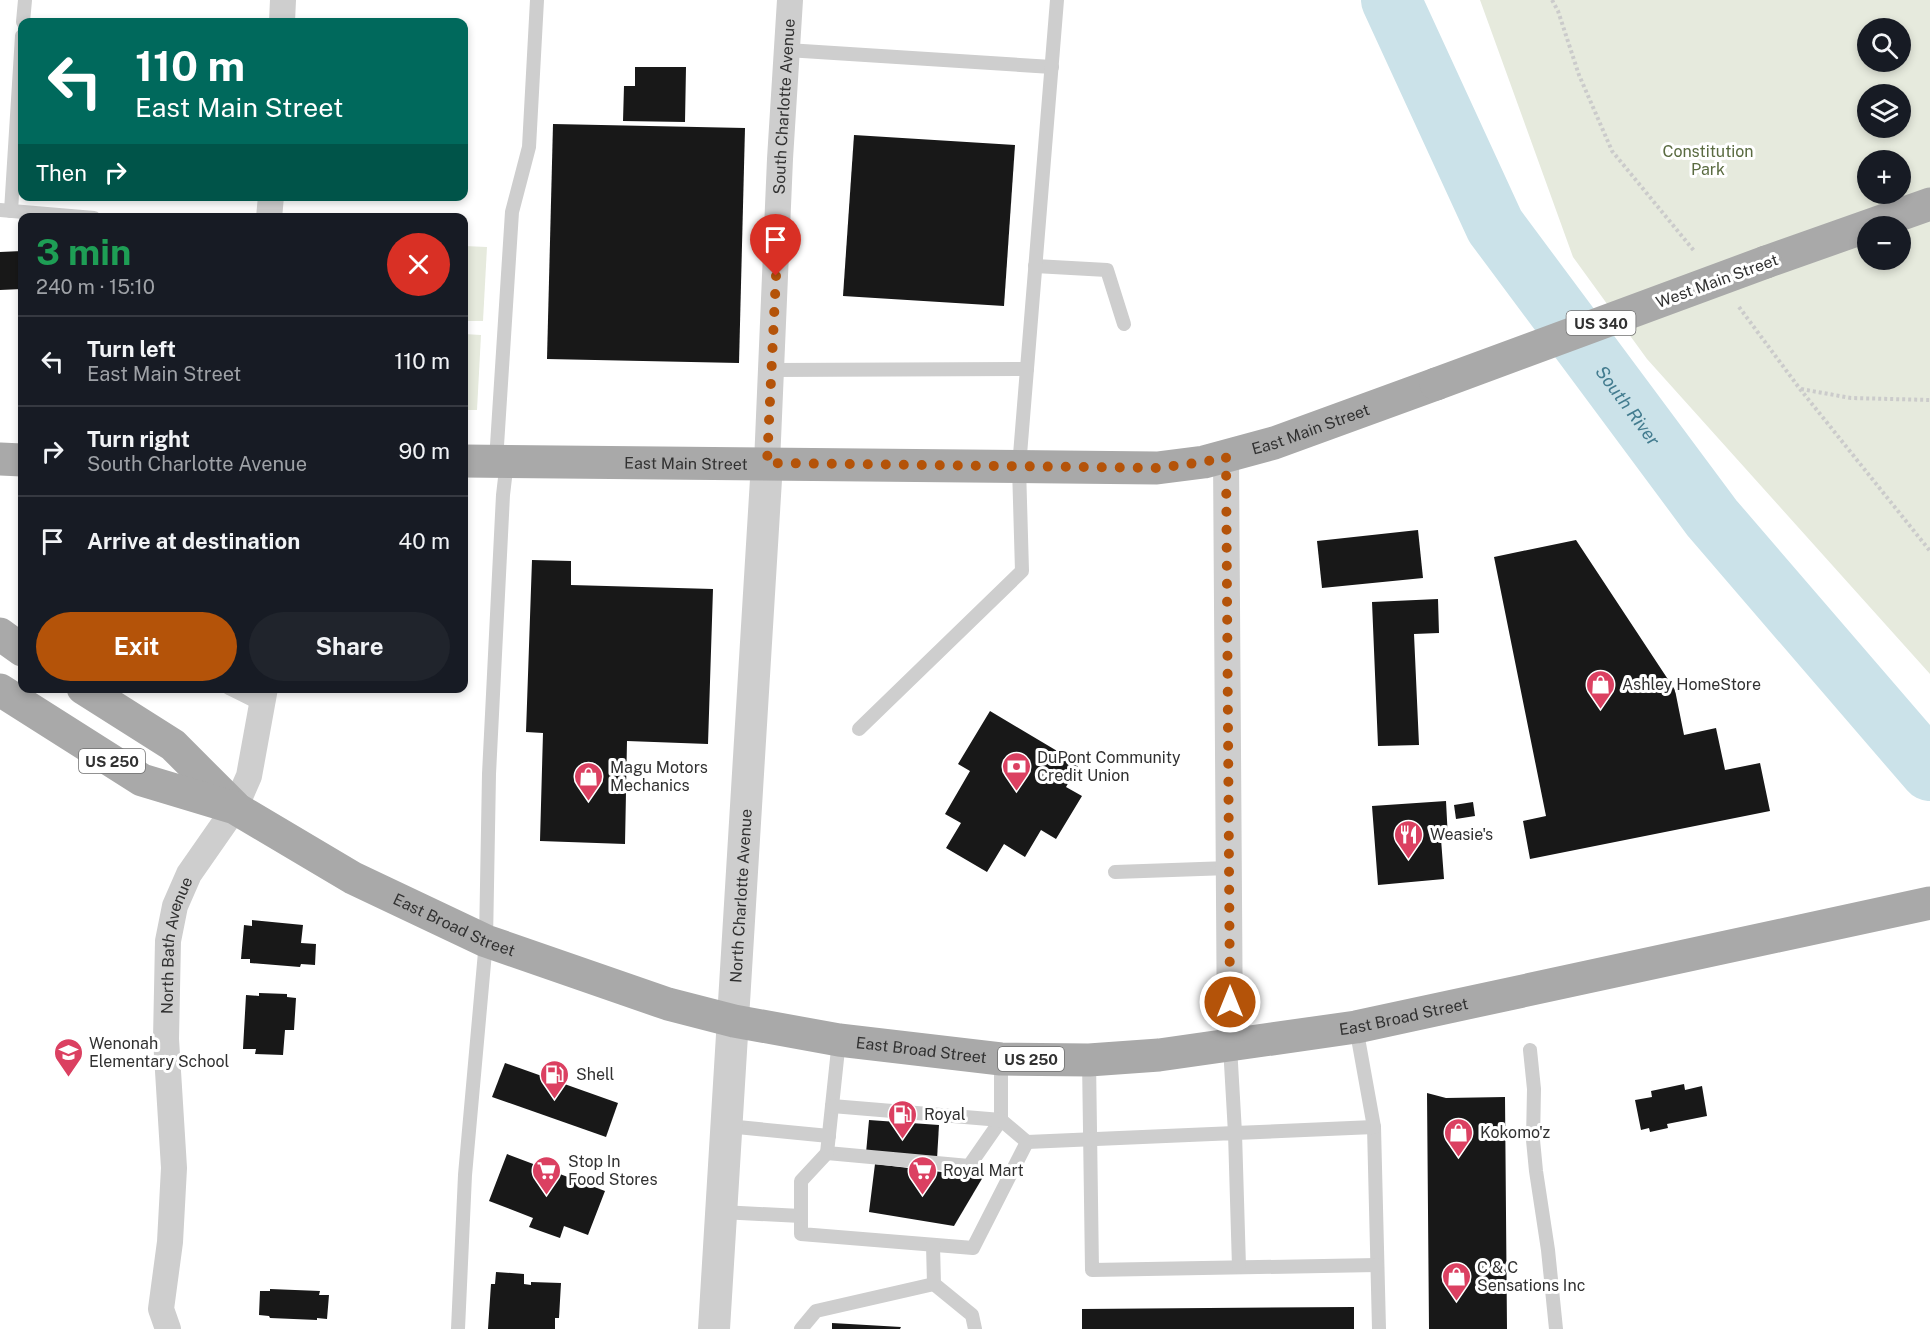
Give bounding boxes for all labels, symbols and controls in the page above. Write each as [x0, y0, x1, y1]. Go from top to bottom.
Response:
street label: South Charlotte Avenue [769, 18, 798, 195]
map controls [1857, 18, 1911, 270]
button: search [1857, 18, 1911, 72]
text: 110 m [135, 41, 245, 90]
icon: left [36, 42, 114, 120]
button: layers [1857, 84, 1911, 138]
text: East Main Street [135, 91, 343, 123]
park label: Constitution Park [1662, 142, 1754, 179]
button: + [1857, 150, 1911, 204]
icon: right [99, 156, 132, 189]
text: Then [36, 160, 87, 186]
pin [750, 214, 801, 276]
button: − [1857, 216, 1911, 270]
icon: arrive [759, 223, 792, 256]
text: 3 min [36, 231, 131, 273]
button: close [387, 233, 450, 296]
street label: West Main Street [1653, 250, 1781, 312]
text: 240 m · 15:10 [36, 275, 155, 299]
road number: US 340 [1566, 311, 1636, 335]
text: Turn left [87, 336, 176, 362]
icon: left [36, 345, 69, 378]
text: 110 m [394, 348, 450, 374]
water label: South River [1592, 361, 1665, 449]
text: East Main Street [87, 362, 241, 386]
street label: East Main Street [1250, 400, 1372, 458]
text: Turn right [87, 426, 190, 452]
icon: right [36, 435, 69, 468]
text: 90 m [399, 438, 450, 464]
text: South Charlotte Avenue [87, 452, 307, 476]
street label: East Main Street [624, 453, 748, 473]
icon: arrive [36, 525, 69, 558]
text: Arrive at destination [87, 528, 300, 554]
text: 40 m [398, 528, 450, 554]
button: Exit [36, 612, 237, 681]
button: Share [249, 612, 450, 681]
shop icon: Ashley HomeStore [1585, 668, 1617, 710]
place label: Ashley HomeStore [1622, 675, 1761, 694]
place label: DuPont Community Credit Union [1037, 748, 1181, 785]
road number: US 250 [79, 749, 145, 773]
bank icon: DuPont Community Credit Union [1000, 750, 1032, 792]
place label: Magu Motors Mechanics [610, 758, 708, 795]
shop icon: Magu Motors Mechanics [573, 760, 605, 802]
street label: North Charlotte Avenue [726, 808, 755, 983]
restaurant icon: Weasie's [1393, 818, 1425, 860]
place label: Weasie's [1430, 825, 1493, 844]
street label: North Bath Avenue [157, 874, 196, 1014]
street label: East Broad Street [390, 889, 518, 960]
position arrow [1198, 970, 1262, 1034]
street label: East Broad Street [1338, 994, 1470, 1039]
street label: East Broad Street [855, 1033, 988, 1067]
place label: Wenonah Elementary School [89, 1034, 230, 1071]
school or university icon: Wenonah Elementary School [52, 1036, 84, 1078]
road number: US 250 [998, 1047, 1064, 1071]
fuel station icon: Shell [539, 1058, 571, 1100]
place label: Shell [576, 1065, 615, 1084]
fuel station icon: Royal [887, 1098, 919, 1140]
place label: Royal [924, 1105, 966, 1124]
shop icon: Kokomo'z [1443, 1116, 1475, 1158]
place label: Kokomo'z [1480, 1123, 1551, 1142]
place label: Stop In Food Stores [568, 1152, 657, 1189]
supermarket icon: Stop In Food Stores [531, 1154, 563, 1196]
supermarket icon: Royal Mart [906, 1154, 938, 1196]
place label: Royal Mart [943, 1161, 1024, 1180]
place label: C & C Sensations Inc [1477, 1258, 1585, 1295]
shop icon: C & C Sensations Inc [1440, 1260, 1472, 1302]

